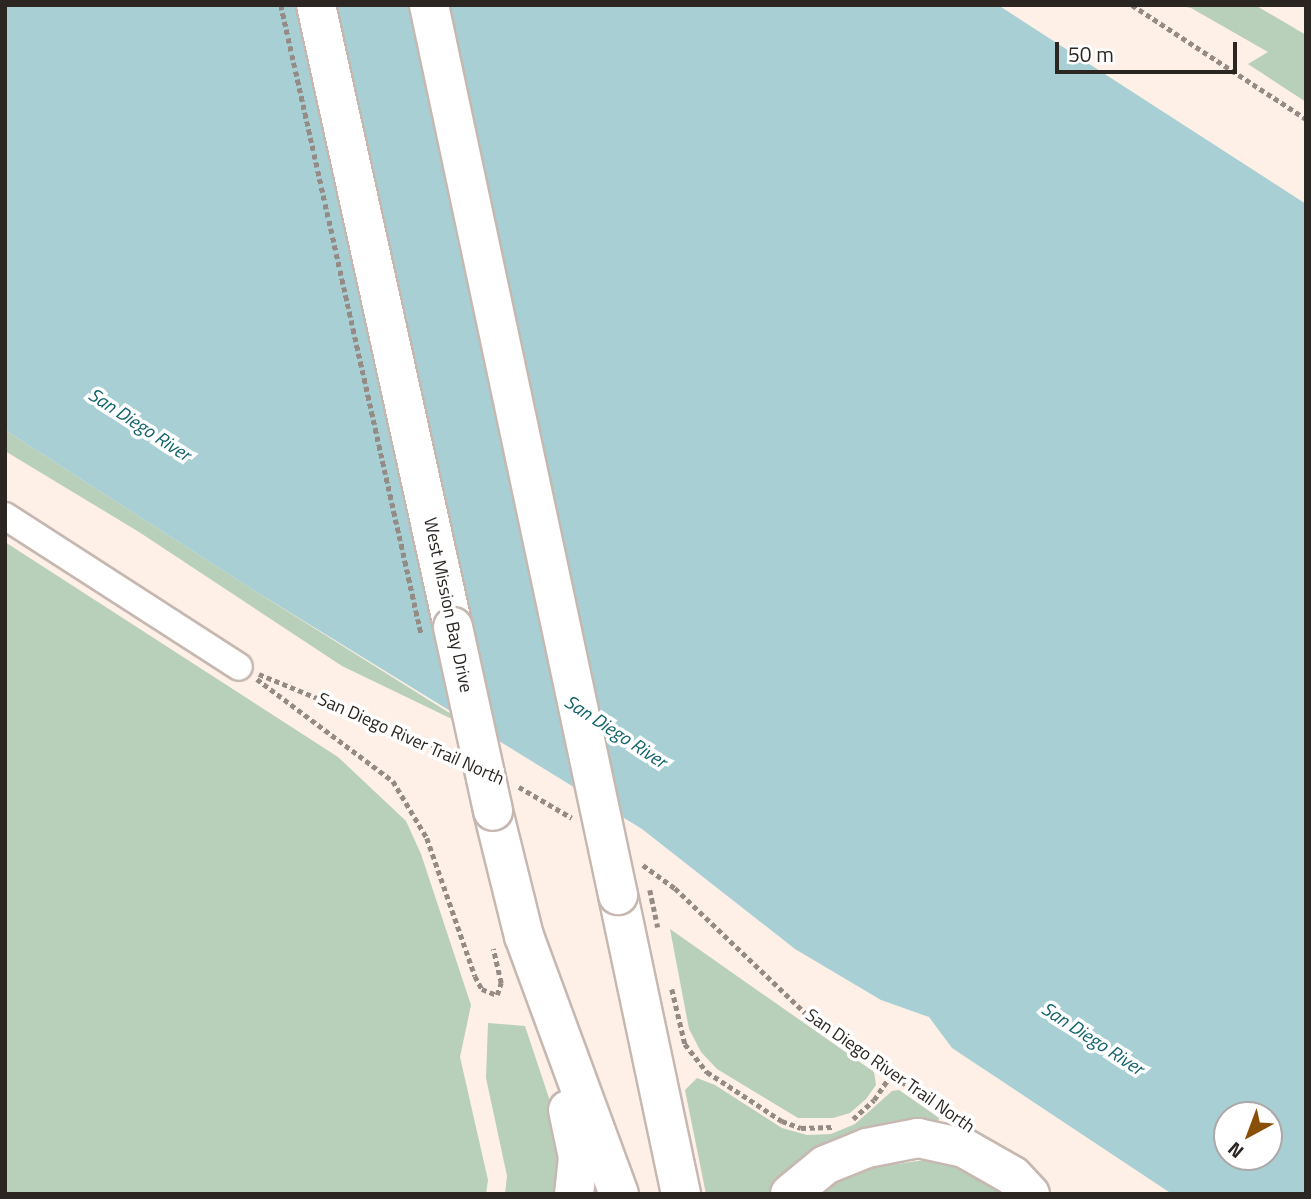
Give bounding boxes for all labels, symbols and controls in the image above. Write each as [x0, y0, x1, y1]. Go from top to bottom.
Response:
scale bar [1059, 28, 1241, 72]
text: 50 m [1068, 38, 1114, 70]
water label: San Diego River [85, 383, 195, 465]
street label: West Mission Bay Drive [419, 516, 477, 694]
street label: San Diego River Trail North [315, 688, 507, 790]
water label: San Diego River [561, 690, 671, 772]
water label: San Diego River [1038, 997, 1148, 1079]
street label: San Diego River Trail North [801, 1004, 979, 1138]
north arrow [1213, 1101, 1283, 1171]
text: N [1221, 1135, 1250, 1166]

